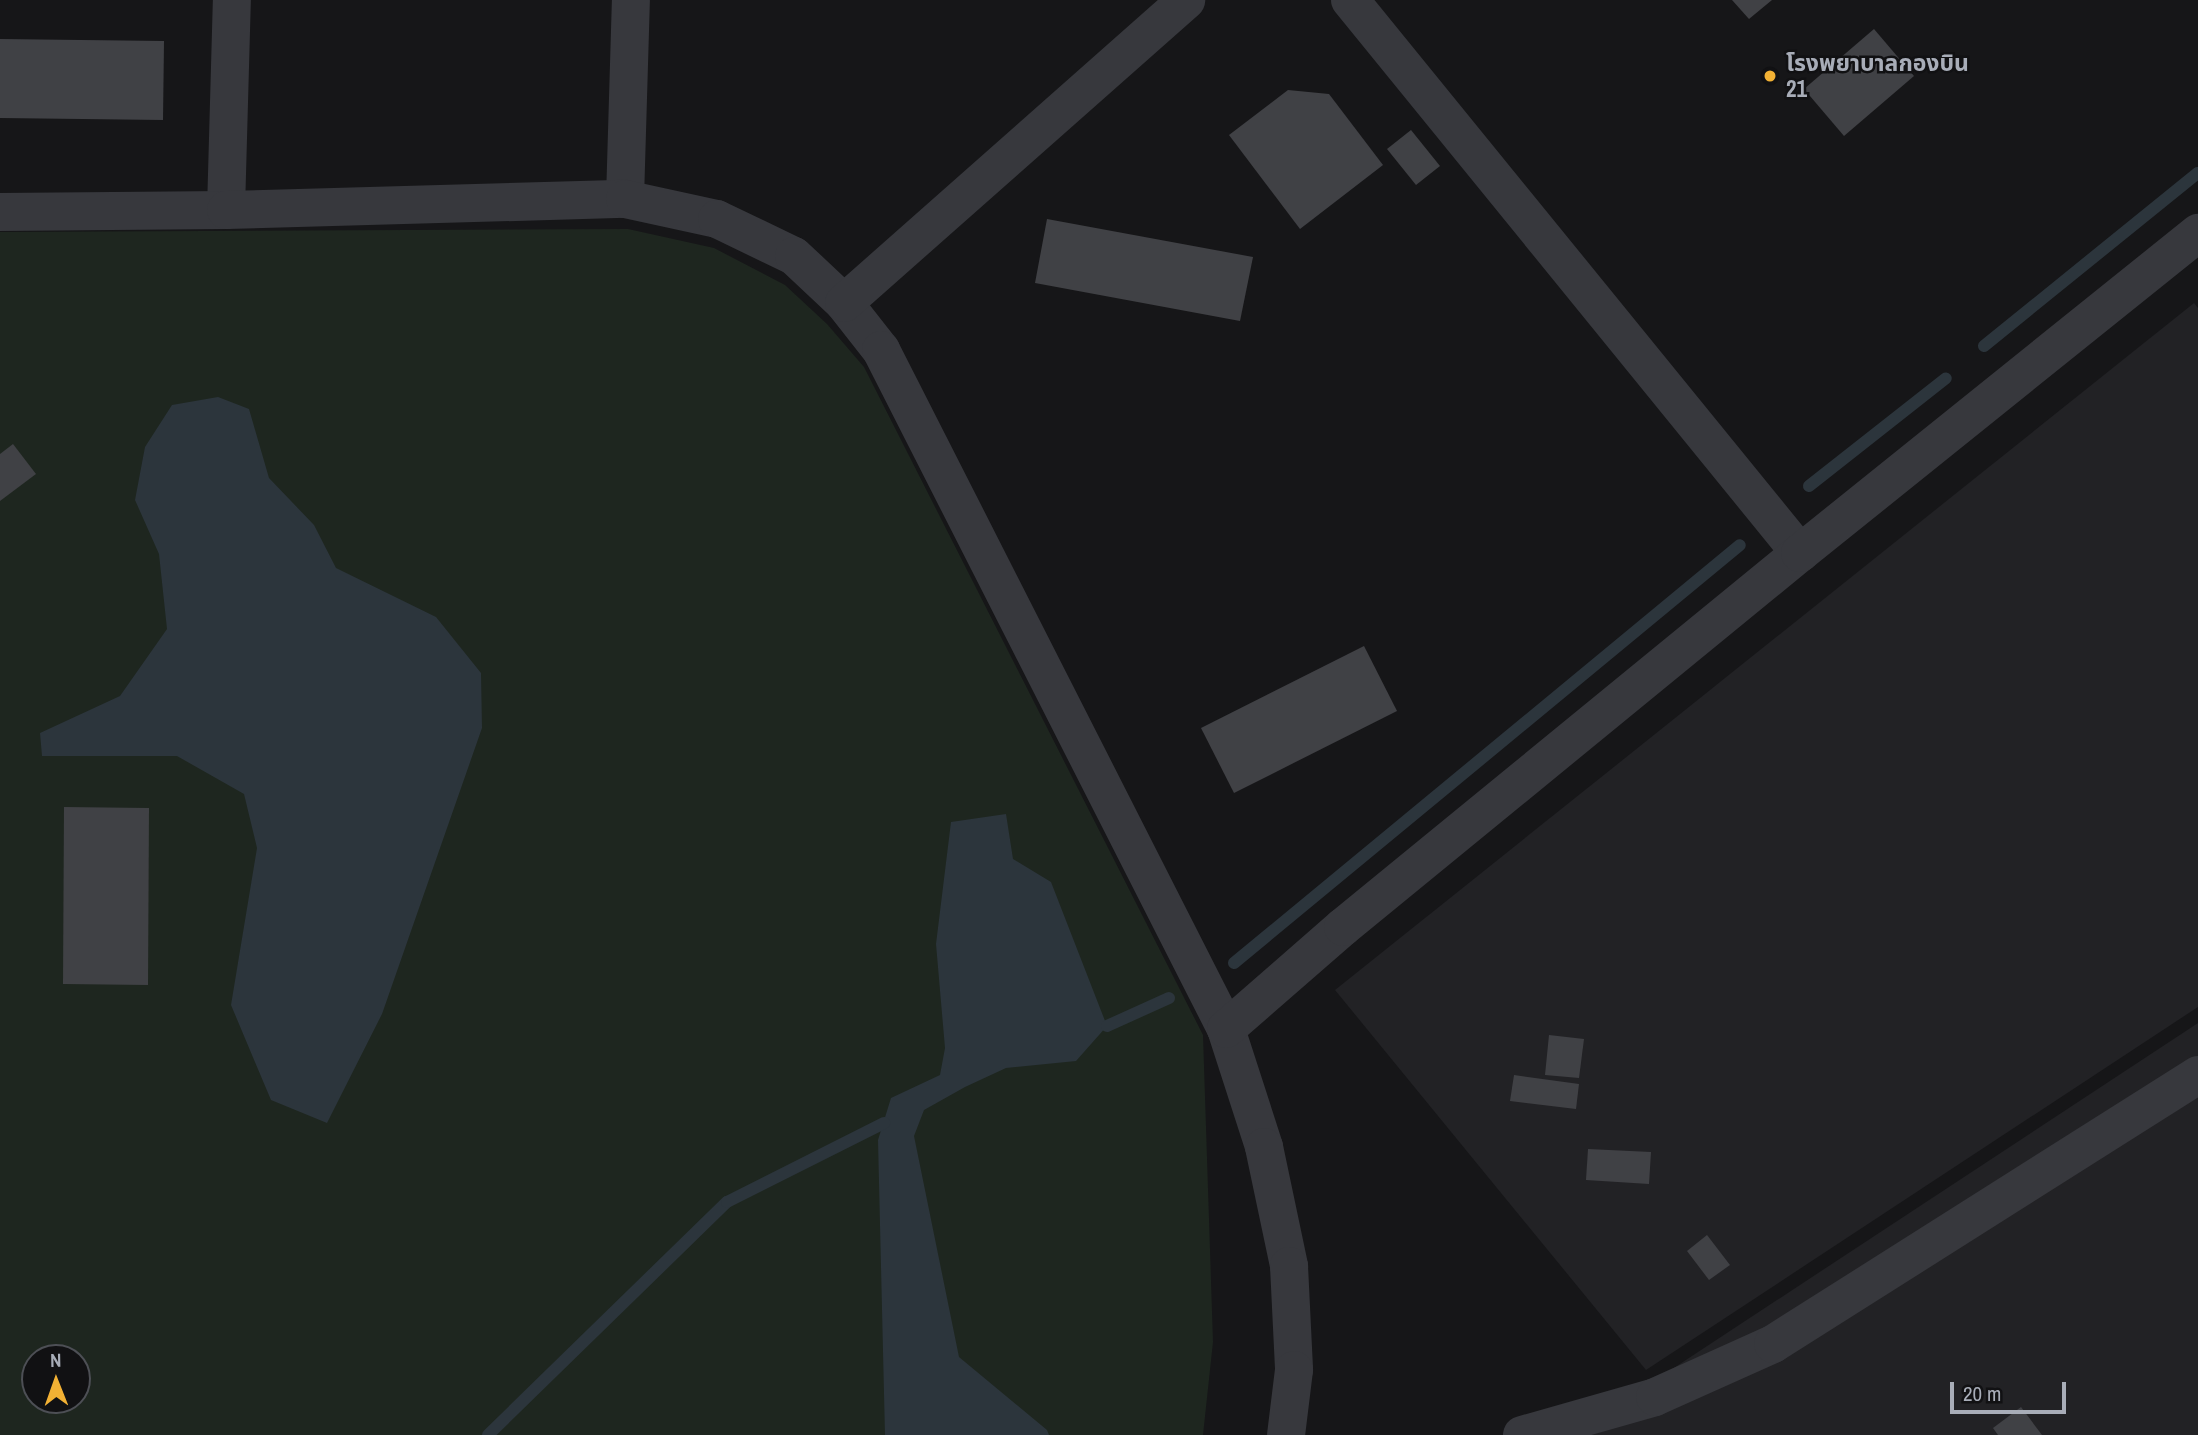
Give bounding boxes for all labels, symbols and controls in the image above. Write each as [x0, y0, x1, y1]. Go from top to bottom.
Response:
place label: โรงพยาบาลกองบิน 21 [1786, 49, 1969, 103]
marker: โรงพยาบาลกองบิน 21 [1760, 66, 1780, 86]
north arrow [21, 1344, 91, 1414]
text: N [50, 1347, 62, 1373]
scale bar [1953, 1368, 2068, 1412]
text: 20 m [1963, 1379, 2001, 1408]

